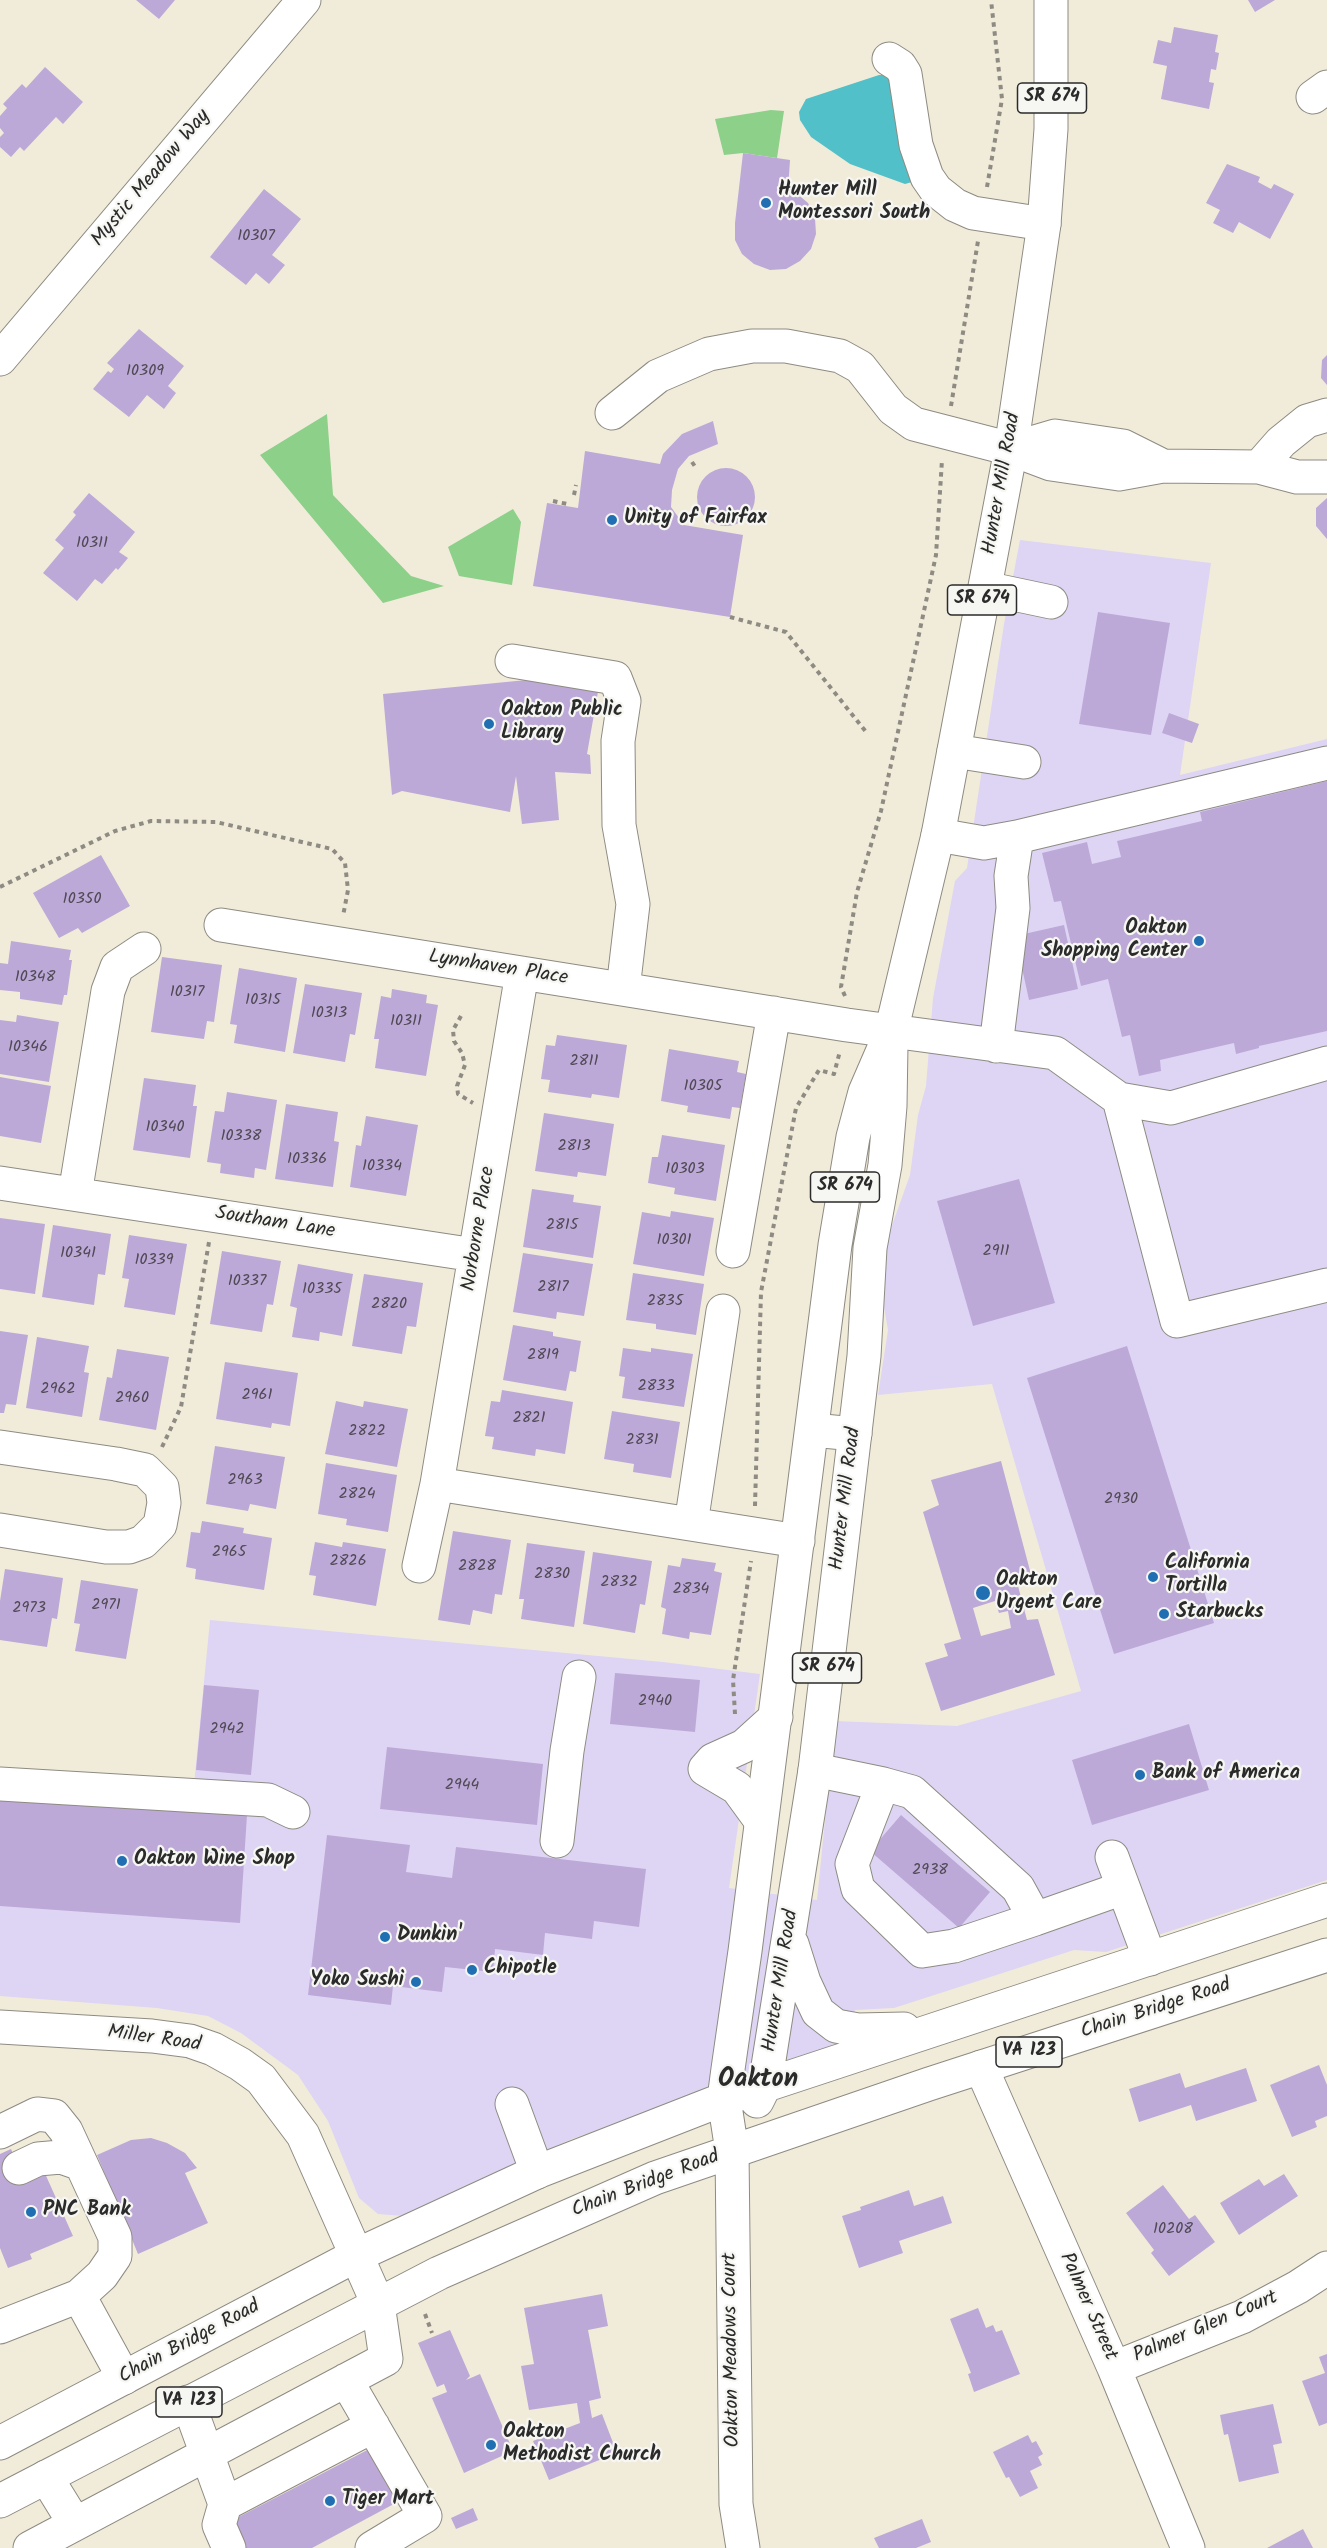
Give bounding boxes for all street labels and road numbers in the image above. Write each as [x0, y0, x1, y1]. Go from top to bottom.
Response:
road number: SR 674 [1018, 83, 1086, 113]
street label: Mystic Meadow Way [87, 105, 217, 253]
street label: Hunter Mill Road [979, 411, 1027, 557]
road number: SR 674 [948, 585, 1016, 615]
street label: Lynnhaven Place [427, 946, 569, 992]
street label: Norborne Place [458, 1165, 502, 1293]
road number: SR 674 [810, 1172, 880, 1202]
street label: Southam Lane [213, 1203, 337, 1245]
street label: Hunter Mill Road [826, 1426, 868, 1572]
road number: SR 674 [792, 1653, 862, 1683]
street label: Hunter Mill Road [759, 1908, 805, 2054]
street label: Chain Bridge Road [1078, 1974, 1234, 2046]
street label: Miller Road [106, 2022, 202, 2058]
road number: VA 123 [996, 2037, 1062, 2067]
street label: Chain Bridge Road [569, 2146, 723, 2224]
street label: Palmer Street [1053, 2249, 1121, 2365]
street label: Oakton Meadows Court [719, 2252, 747, 2448]
street label: Palmer Glen Court [1130, 2287, 1282, 2369]
street label: Chain Bridge Road [115, 2296, 265, 2390]
road number: VA 123 [156, 2387, 222, 2417]

